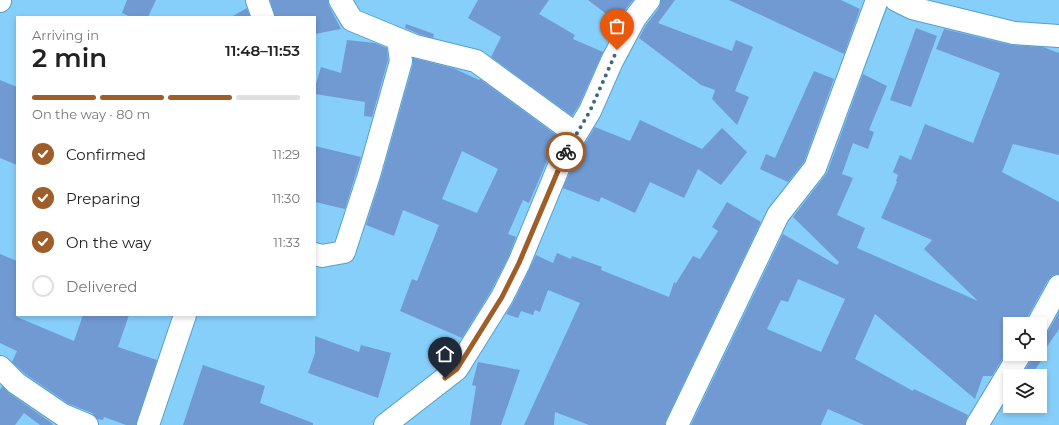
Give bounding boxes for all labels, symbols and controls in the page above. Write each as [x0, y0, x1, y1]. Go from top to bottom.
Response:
pin [600, 9, 634, 50]
icon: bag [606, 15, 628, 37]
text: Arriving in [32, 27, 99, 43]
text: 11:48–11:53 [225, 41, 300, 60]
text: 2 min [32, 42, 107, 74]
text: On the way · 80 m [32, 106, 150, 122]
courier [546, 132, 586, 172]
icon: bike [555, 141, 577, 163]
icon: check [32, 143, 54, 165]
text: Confirmed [66, 145, 146, 164]
text: 11:29 [273, 146, 300, 162]
icon: check [32, 187, 54, 209]
text: Preparing [66, 189, 141, 208]
text: 11:30 [272, 190, 300, 206]
icon: check [32, 231, 54, 253]
text: On the way [66, 233, 151, 252]
text: 11:33 [273, 234, 300, 250]
text: Delivered [66, 277, 138, 296]
map controls [1003, 317, 1047, 413]
button: locate [1003, 317, 1047, 361]
pin [428, 337, 462, 378]
icon: home [434, 343, 456, 365]
button: layers [1003, 369, 1047, 413]

